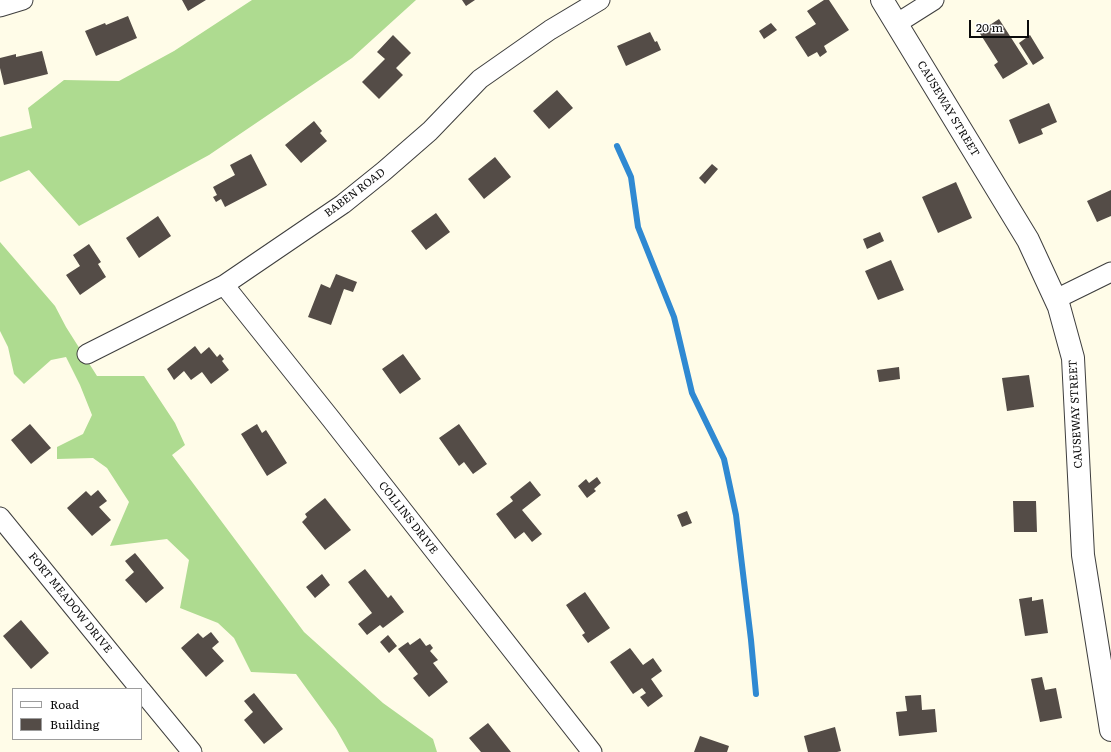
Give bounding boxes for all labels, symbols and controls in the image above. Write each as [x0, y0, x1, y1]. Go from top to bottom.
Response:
scale bar [971, 12, 1031, 38]
text: 20 m [976, 18, 1003, 36]
street label: CAUSEWAY STREET [914, 59, 982, 159]
street label: BABEN ROAD [322, 166, 388, 220]
street label: CAUSEWAY STREET [1067, 359, 1085, 469]
street label: COLLINS DRIVE [376, 479, 440, 557]
street label: FORT MEADOW DRIVE [25, 550, 115, 656]
legend [12, 688, 142, 740]
text: Road [50, 695, 79, 713]
text: Building [50, 715, 99, 733]

